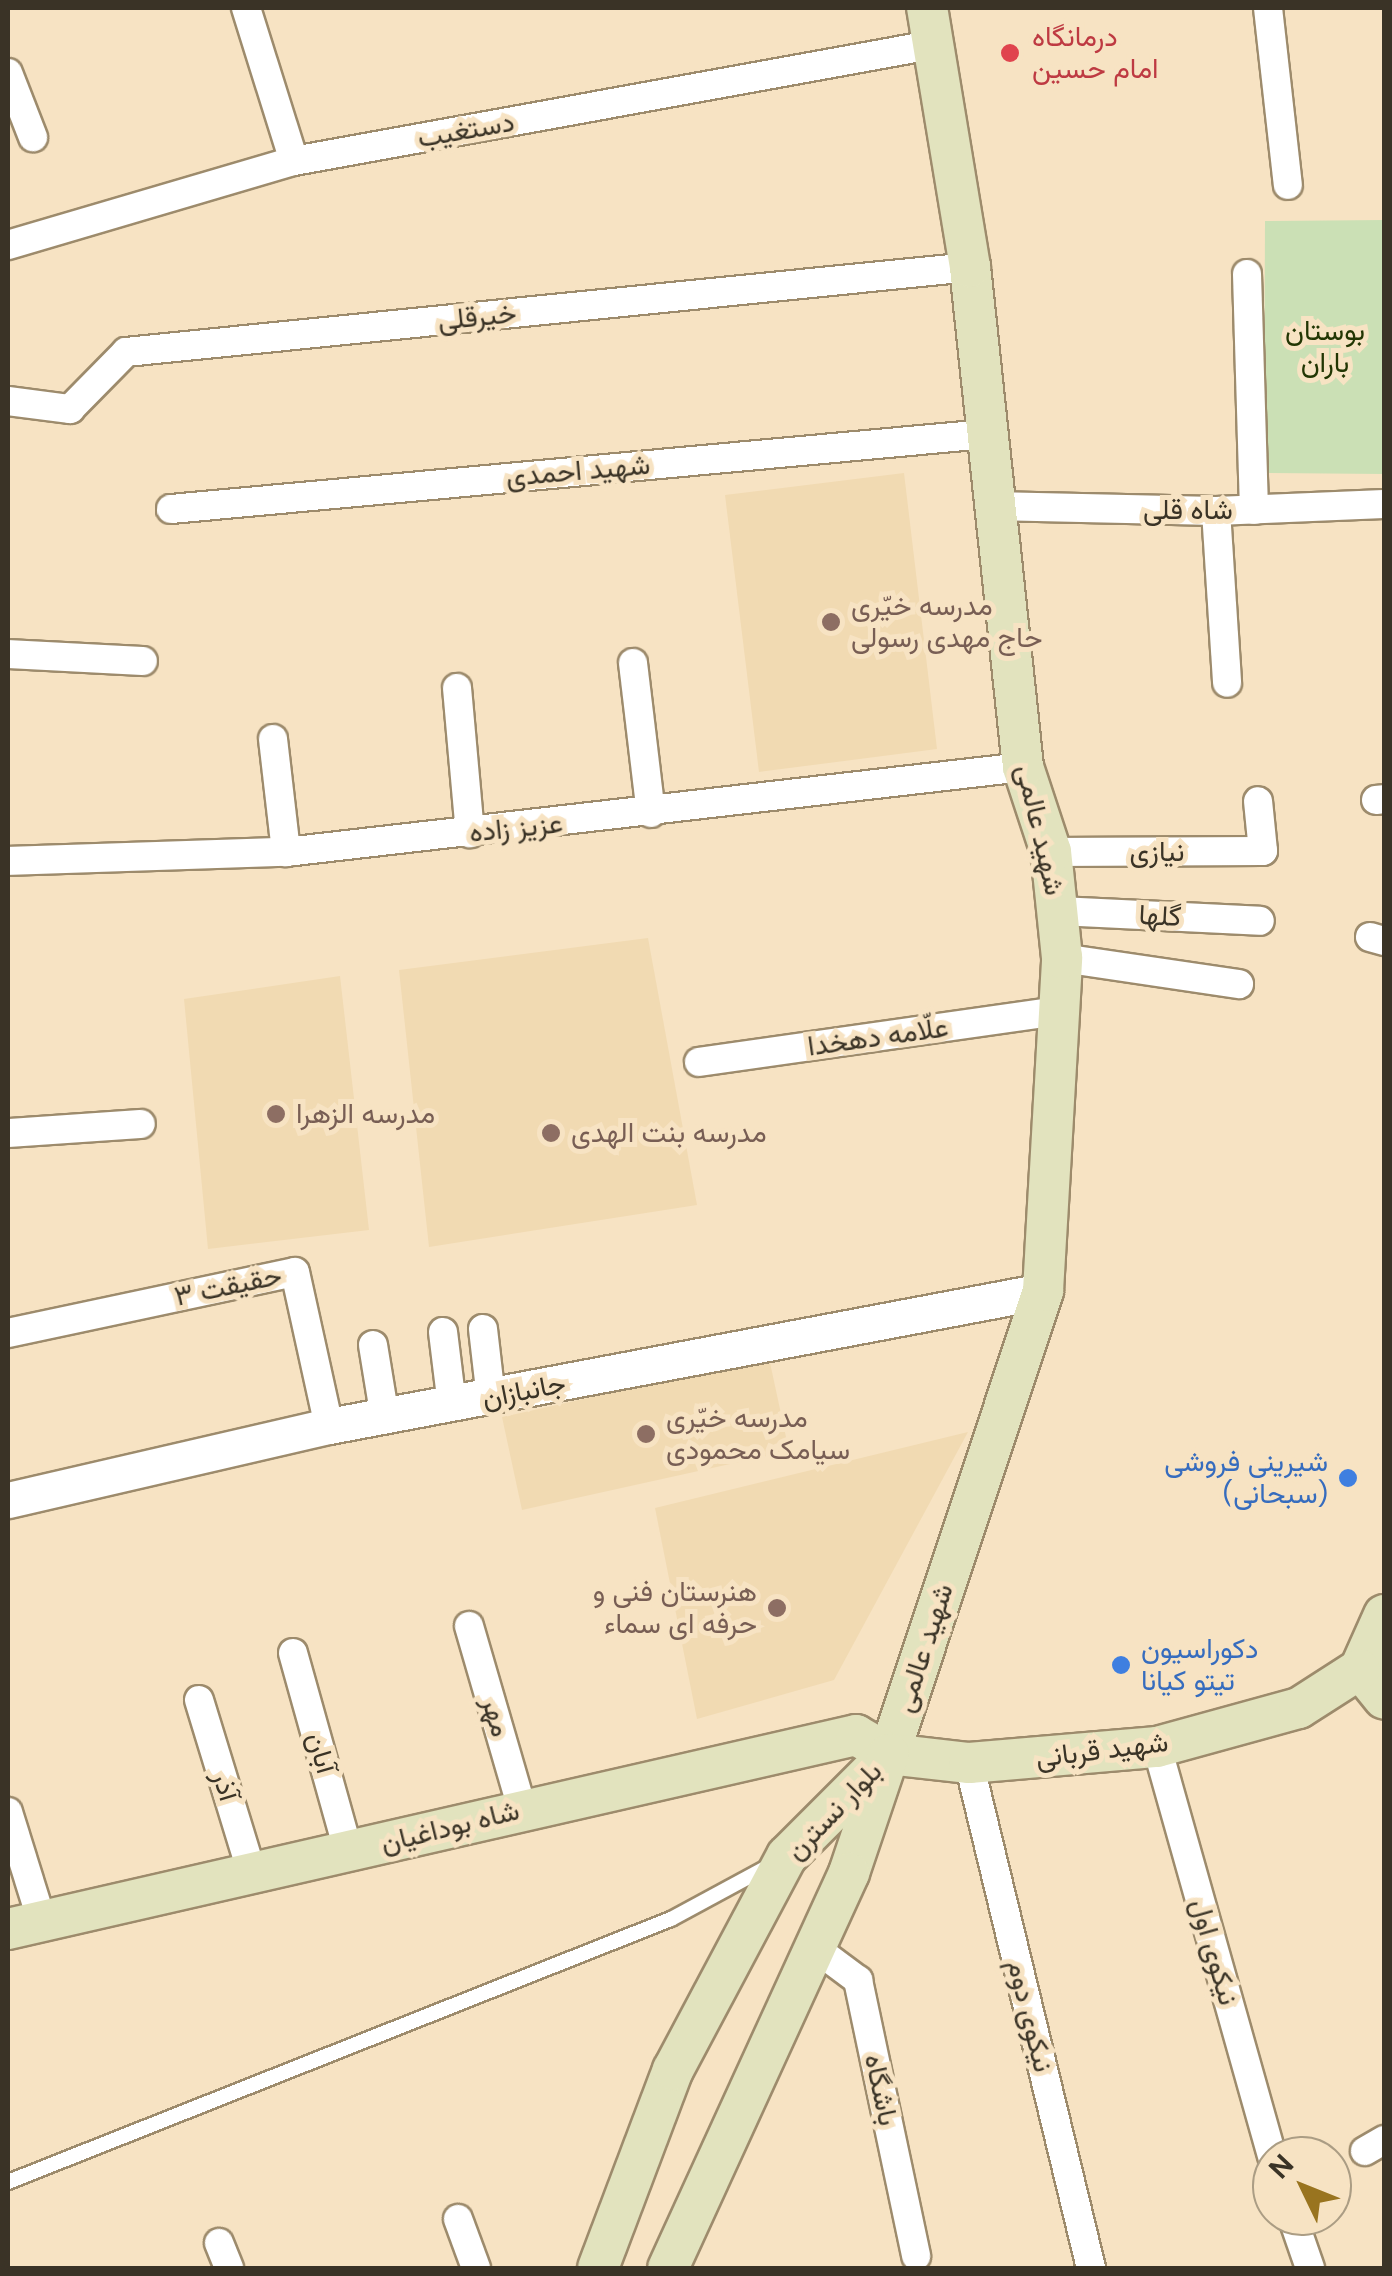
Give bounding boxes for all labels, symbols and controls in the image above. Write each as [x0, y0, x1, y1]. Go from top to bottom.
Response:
place label: درمانگاه امام حسین [1032, 20, 1159, 86]
marker: درمانگاه امام حسین [997, 40, 1023, 66]
street label: دستغیب [415, 105, 517, 155]
street label: خیرقلی [436, 296, 518, 338]
park label: بوستان باران [1285, 314, 1365, 380]
street label: شهید احمدی [505, 448, 651, 494]
street label: شاه قلی [1143, 493, 1233, 527]
place label: مدرسه خیّری حاج مهدی رسولی [851, 589, 1042, 655]
marker: مدرسه خیّری حاج مهدی رسولی [820, 611, 842, 633]
street label: شهید عالمی [1009, 761, 1071, 899]
street label: عزیز زاده [468, 806, 564, 850]
street label: نیازی [1130, 835, 1184, 869]
street label: گلها [1138, 898, 1182, 934]
street label: علّامه دهخدا [806, 1011, 950, 1063]
place label: مدرسه الزهرا [296, 1097, 435, 1131]
marker: مدرسه الزهرا [265, 1103, 287, 1125]
place label: مدرسه بنت الهدی [571, 1116, 767, 1150]
marker: مدرسه بنت الهدی [540, 1122, 562, 1144]
street label: حقیقت ۳ [171, 1258, 285, 1314]
street label: جانبازان [479, 1366, 569, 1416]
place label: مدرسه خیّری سیامک محمودی [666, 1401, 850, 1467]
marker: مدرسه خیّری سیامک محمودی [635, 1423, 657, 1445]
place label: شیرینی فروشی (سبحانی) [1164, 1445, 1328, 1511]
marker: شیرینی فروشی (سبحانی) [1337, 1467, 1359, 1489]
place label: هنرستان فنی و حرفه ای سماء [593, 1575, 757, 1641]
street label: شهید عالمی [887, 1579, 961, 1717]
marker: هنرستان فنی و حرفه ای سماء [766, 1597, 788, 1619]
place label: دکوراسیون تیتو کیانا [1141, 1632, 1258, 1698]
marker: دکوراسیون تیتو کیانا [1110, 1654, 1132, 1676]
street label: مهر [474, 1693, 518, 1741]
street label: شهید قربانی [1034, 1725, 1170, 1775]
street label: آبان [299, 1729, 343, 1777]
street label: بلوار نسترن [779, 1755, 889, 1867]
street label: آذر [205, 1767, 245, 1805]
street label: شاه بوداغیان [377, 1794, 523, 1860]
street label: نیکوی اول [1183, 1895, 1245, 2009]
street label: نیکوی دوم [1000, 1956, 1060, 2076]
street label: باشگاه [857, 2051, 905, 2129]
north arrow [1252, 2136, 1352, 2236]
text: N [1261, 2146, 1302, 2187]

